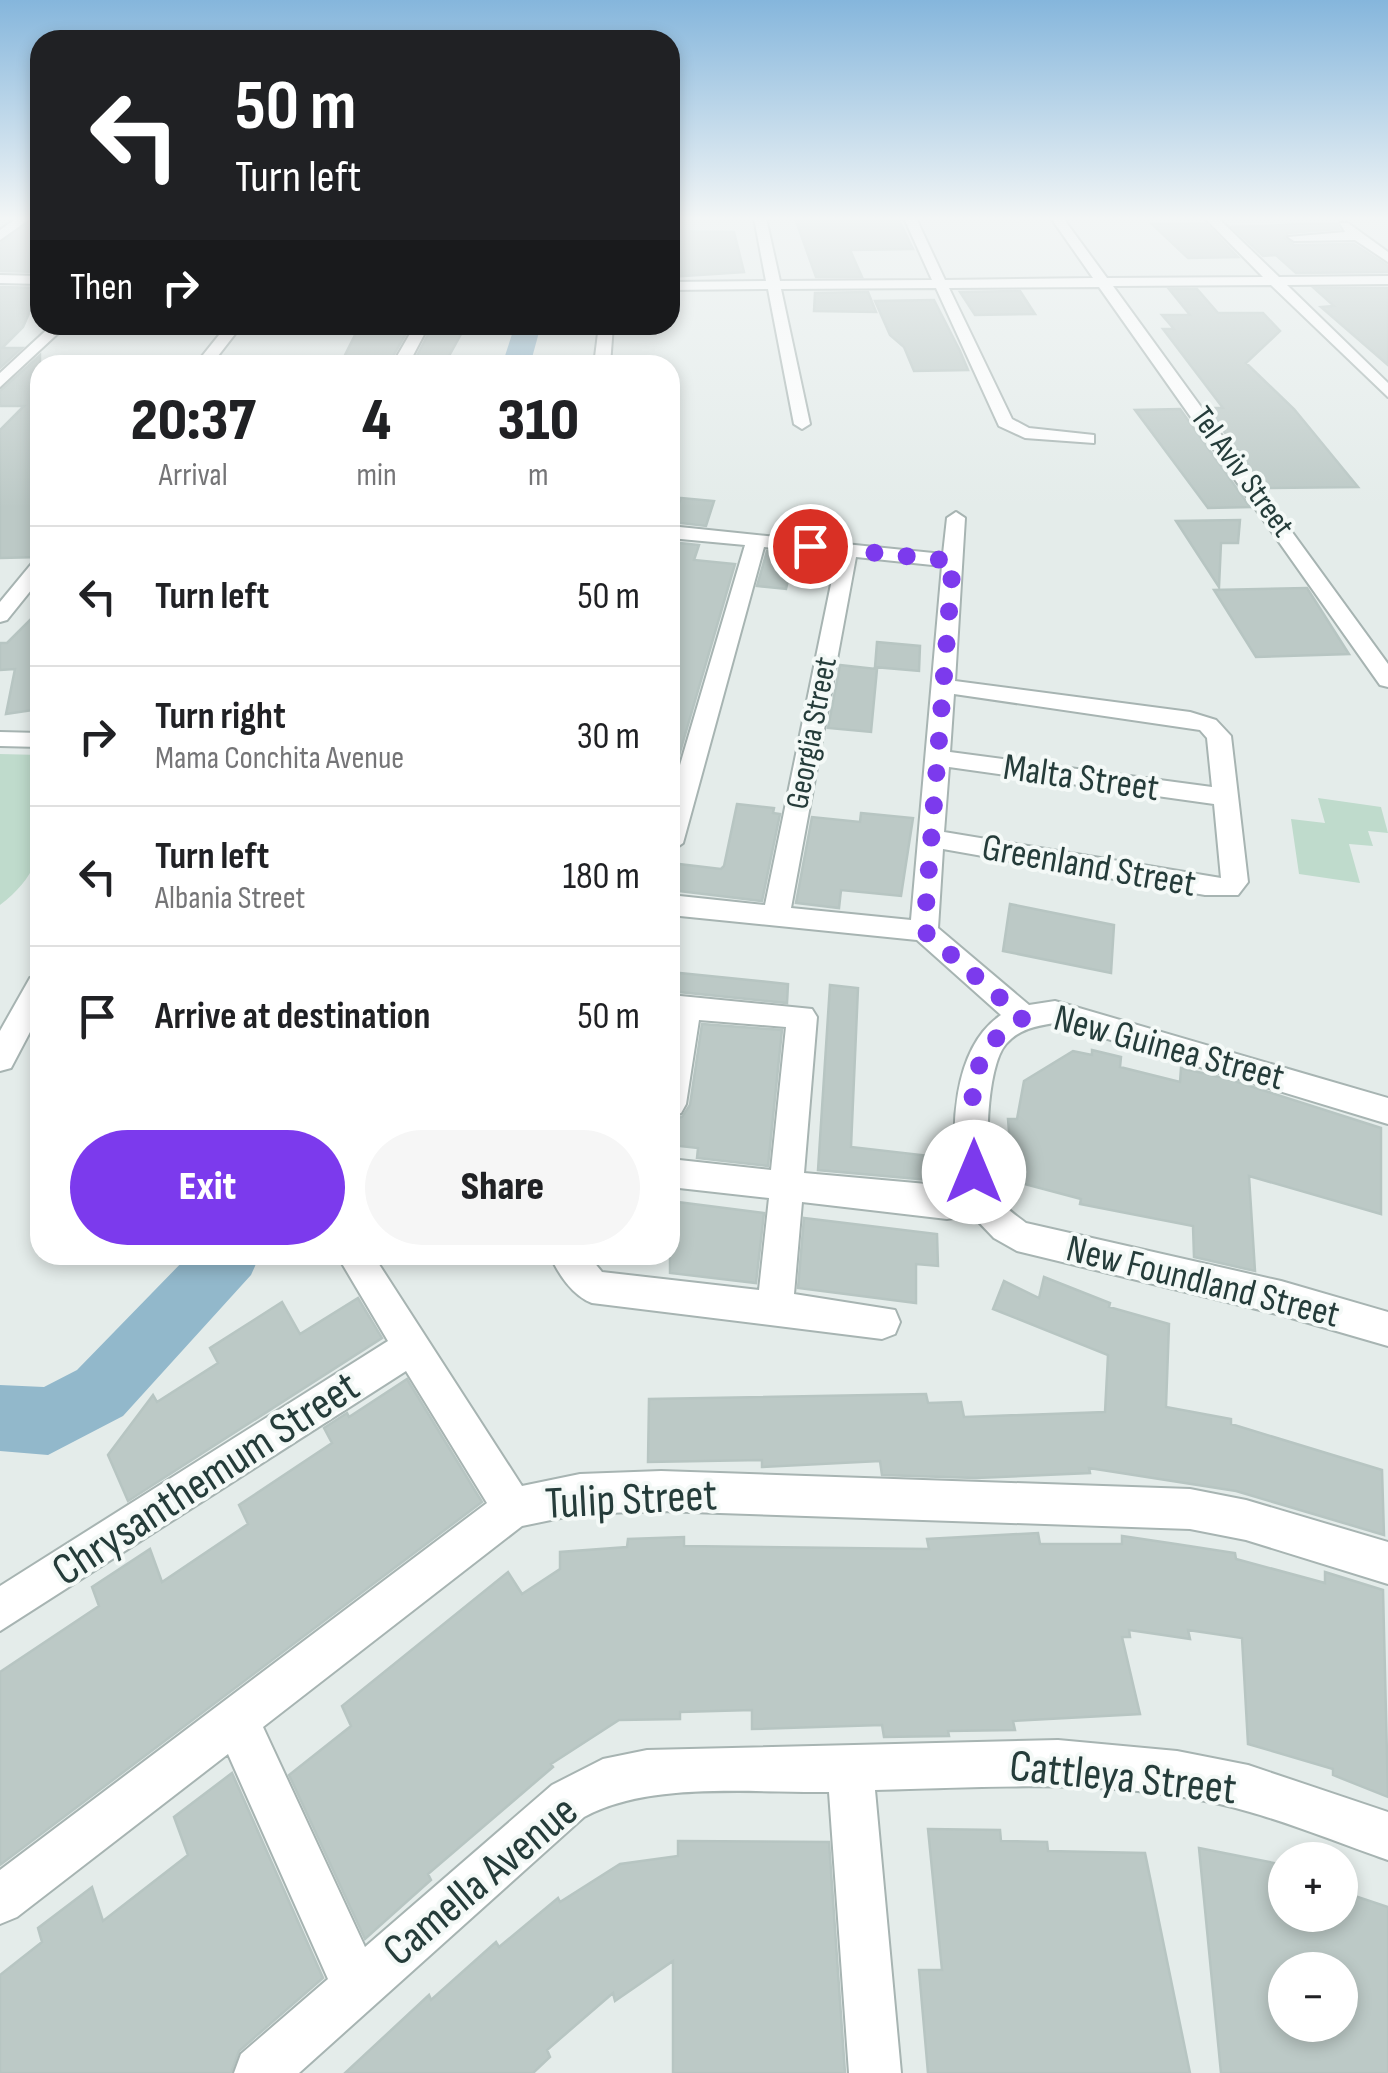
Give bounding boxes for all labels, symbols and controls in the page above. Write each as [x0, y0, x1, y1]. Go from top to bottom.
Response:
text: 50 m [235, 65, 356, 149]
icon: left [70, 70, 200, 200]
text: Turn left [235, 150, 361, 205]
icon: right [153, 260, 208, 315]
text: Then [70, 265, 133, 310]
text: 20:37 [131, 385, 256, 457]
text: 4 [362, 385, 391, 457]
text: 310 [497, 385, 579, 457]
street label: Tel Aviv Street [1182, 399, 1302, 545]
text: Arrival [159, 456, 228, 495]
text: min [356, 456, 397, 495]
text: m [528, 456, 549, 495]
pin [768, 504, 853, 589]
icon: arrive [783, 519, 838, 574]
icon: left [70, 569, 125, 624]
text: Turn left [155, 574, 269, 619]
text: 50 m [577, 574, 640, 619]
street label: Georgia Street [778, 654, 846, 812]
text: Turn right [155, 694, 286, 739]
icon: right [70, 709, 125, 764]
text: 30 m [577, 714, 640, 759]
text: Mama Conchita Avenue [155, 739, 404, 778]
street label: Malta Street [1000, 745, 1162, 811]
street label: Greenland Street [979, 825, 1199, 907]
text: Turn left [155, 834, 269, 879]
icon: left [70, 849, 125, 904]
text: 180 m [563, 854, 640, 899]
text: Albania Street [155, 879, 305, 918]
icon: arrive [70, 989, 125, 1044]
text: Arrive at destination [155, 994, 430, 1039]
text: 50 m [577, 994, 640, 1039]
street label: New Guinea Street [1049, 996, 1289, 1100]
position arrow [922, 1120, 1026, 1224]
button: Exit [70, 1130, 345, 1245]
button: Share [365, 1130, 640, 1245]
street label: New Foundland Street [1062, 1226, 1344, 1338]
street label: Chrysanthemum Street [42, 1359, 370, 1599]
street label: Tulip Street [544, 1468, 718, 1532]
street label: Cattleya Street [1007, 1739, 1239, 1817]
street label: Camella Avenue [373, 1784, 589, 1978]
map controls [1268, 1842, 1358, 2042]
button: + [1268, 1842, 1358, 1932]
button: − [1268, 1952, 1358, 2042]

